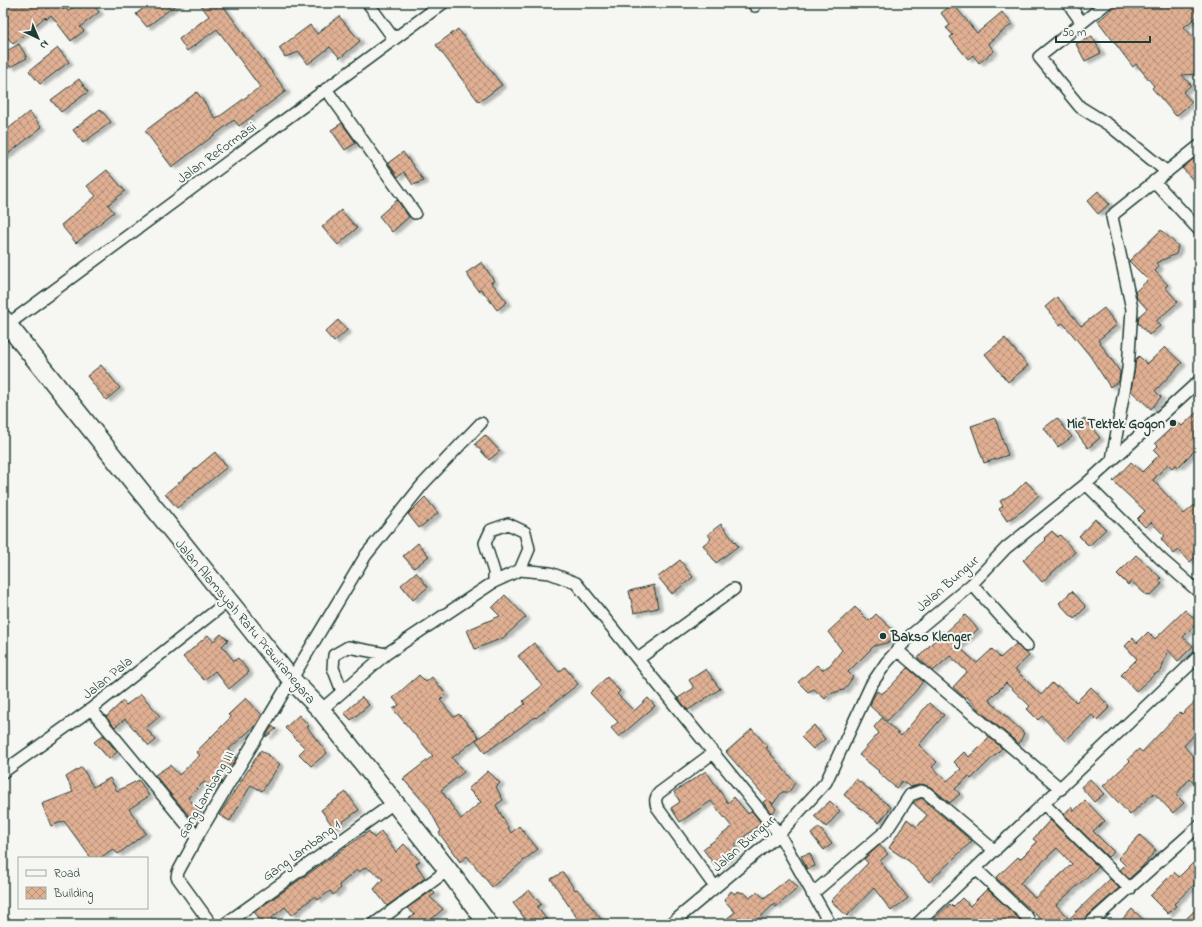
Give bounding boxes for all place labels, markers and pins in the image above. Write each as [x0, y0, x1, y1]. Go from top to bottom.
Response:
place label: Mie Tektek Gogon [1067, 414, 1165, 437]
marker: Mie Tektek Gogon [1168, 418, 1178, 428]
place label: Bakso Klenger [890, 627, 972, 650]
marker: Bakso Klenger [878, 631, 888, 641]

